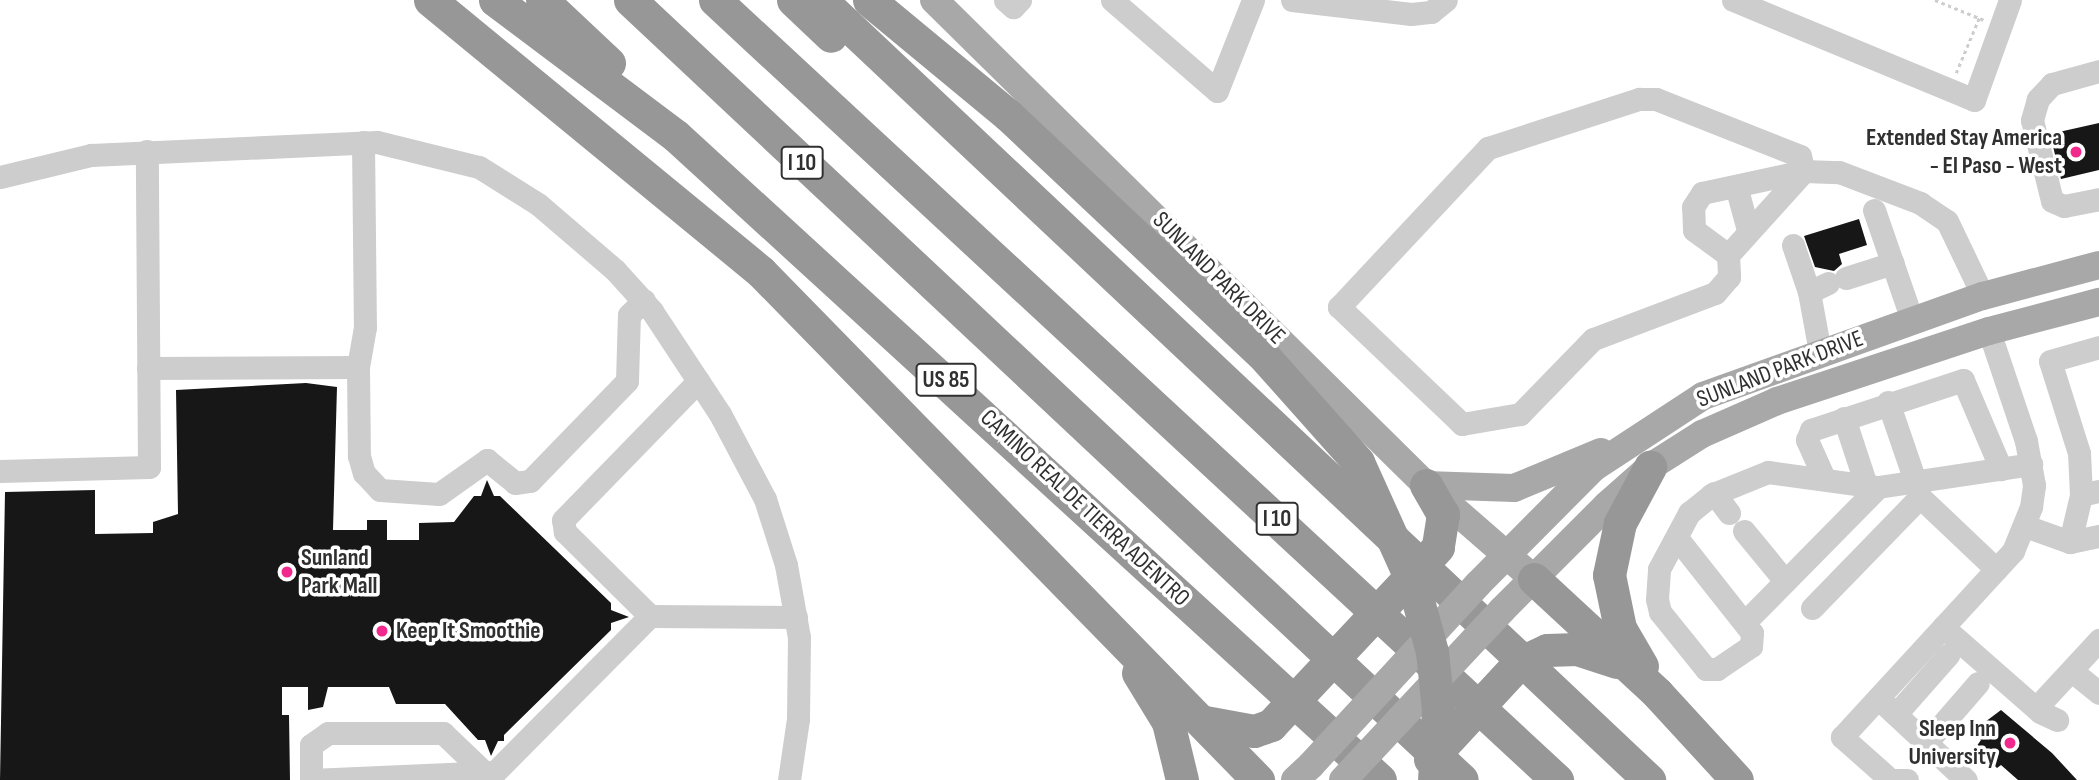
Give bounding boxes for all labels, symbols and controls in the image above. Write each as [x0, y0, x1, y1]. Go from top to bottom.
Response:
place label: Extended Stay America - El Paso - West [1866, 124, 2062, 180]
road number: I 10 [779, 144, 825, 182]
marker: Extended Stay America - El Paso - West [2068, 144, 2084, 160]
street label: SUNLAND PARK DRIVE [1147, 206, 1291, 350]
street label: SUNLAND PARK DRIVE [1693, 324, 1867, 414]
road number: US 85 [914, 360, 978, 400]
street label: CAMINO REAL DE TIERRA ADENTRO [974, 404, 1196, 612]
road number: I 10 [1254, 499, 1300, 538]
place label: Sunland Park Mall [301, 544, 377, 600]
marker: Sunland Park Mall [279, 564, 295, 580]
place label: Keep It Smoothie [396, 617, 540, 645]
marker: Keep It Smoothie [374, 623, 390, 639]
place label: Sleep Inn University [1908, 715, 1996, 771]
marker: Sleep Inn University [2002, 735, 2018, 751]

